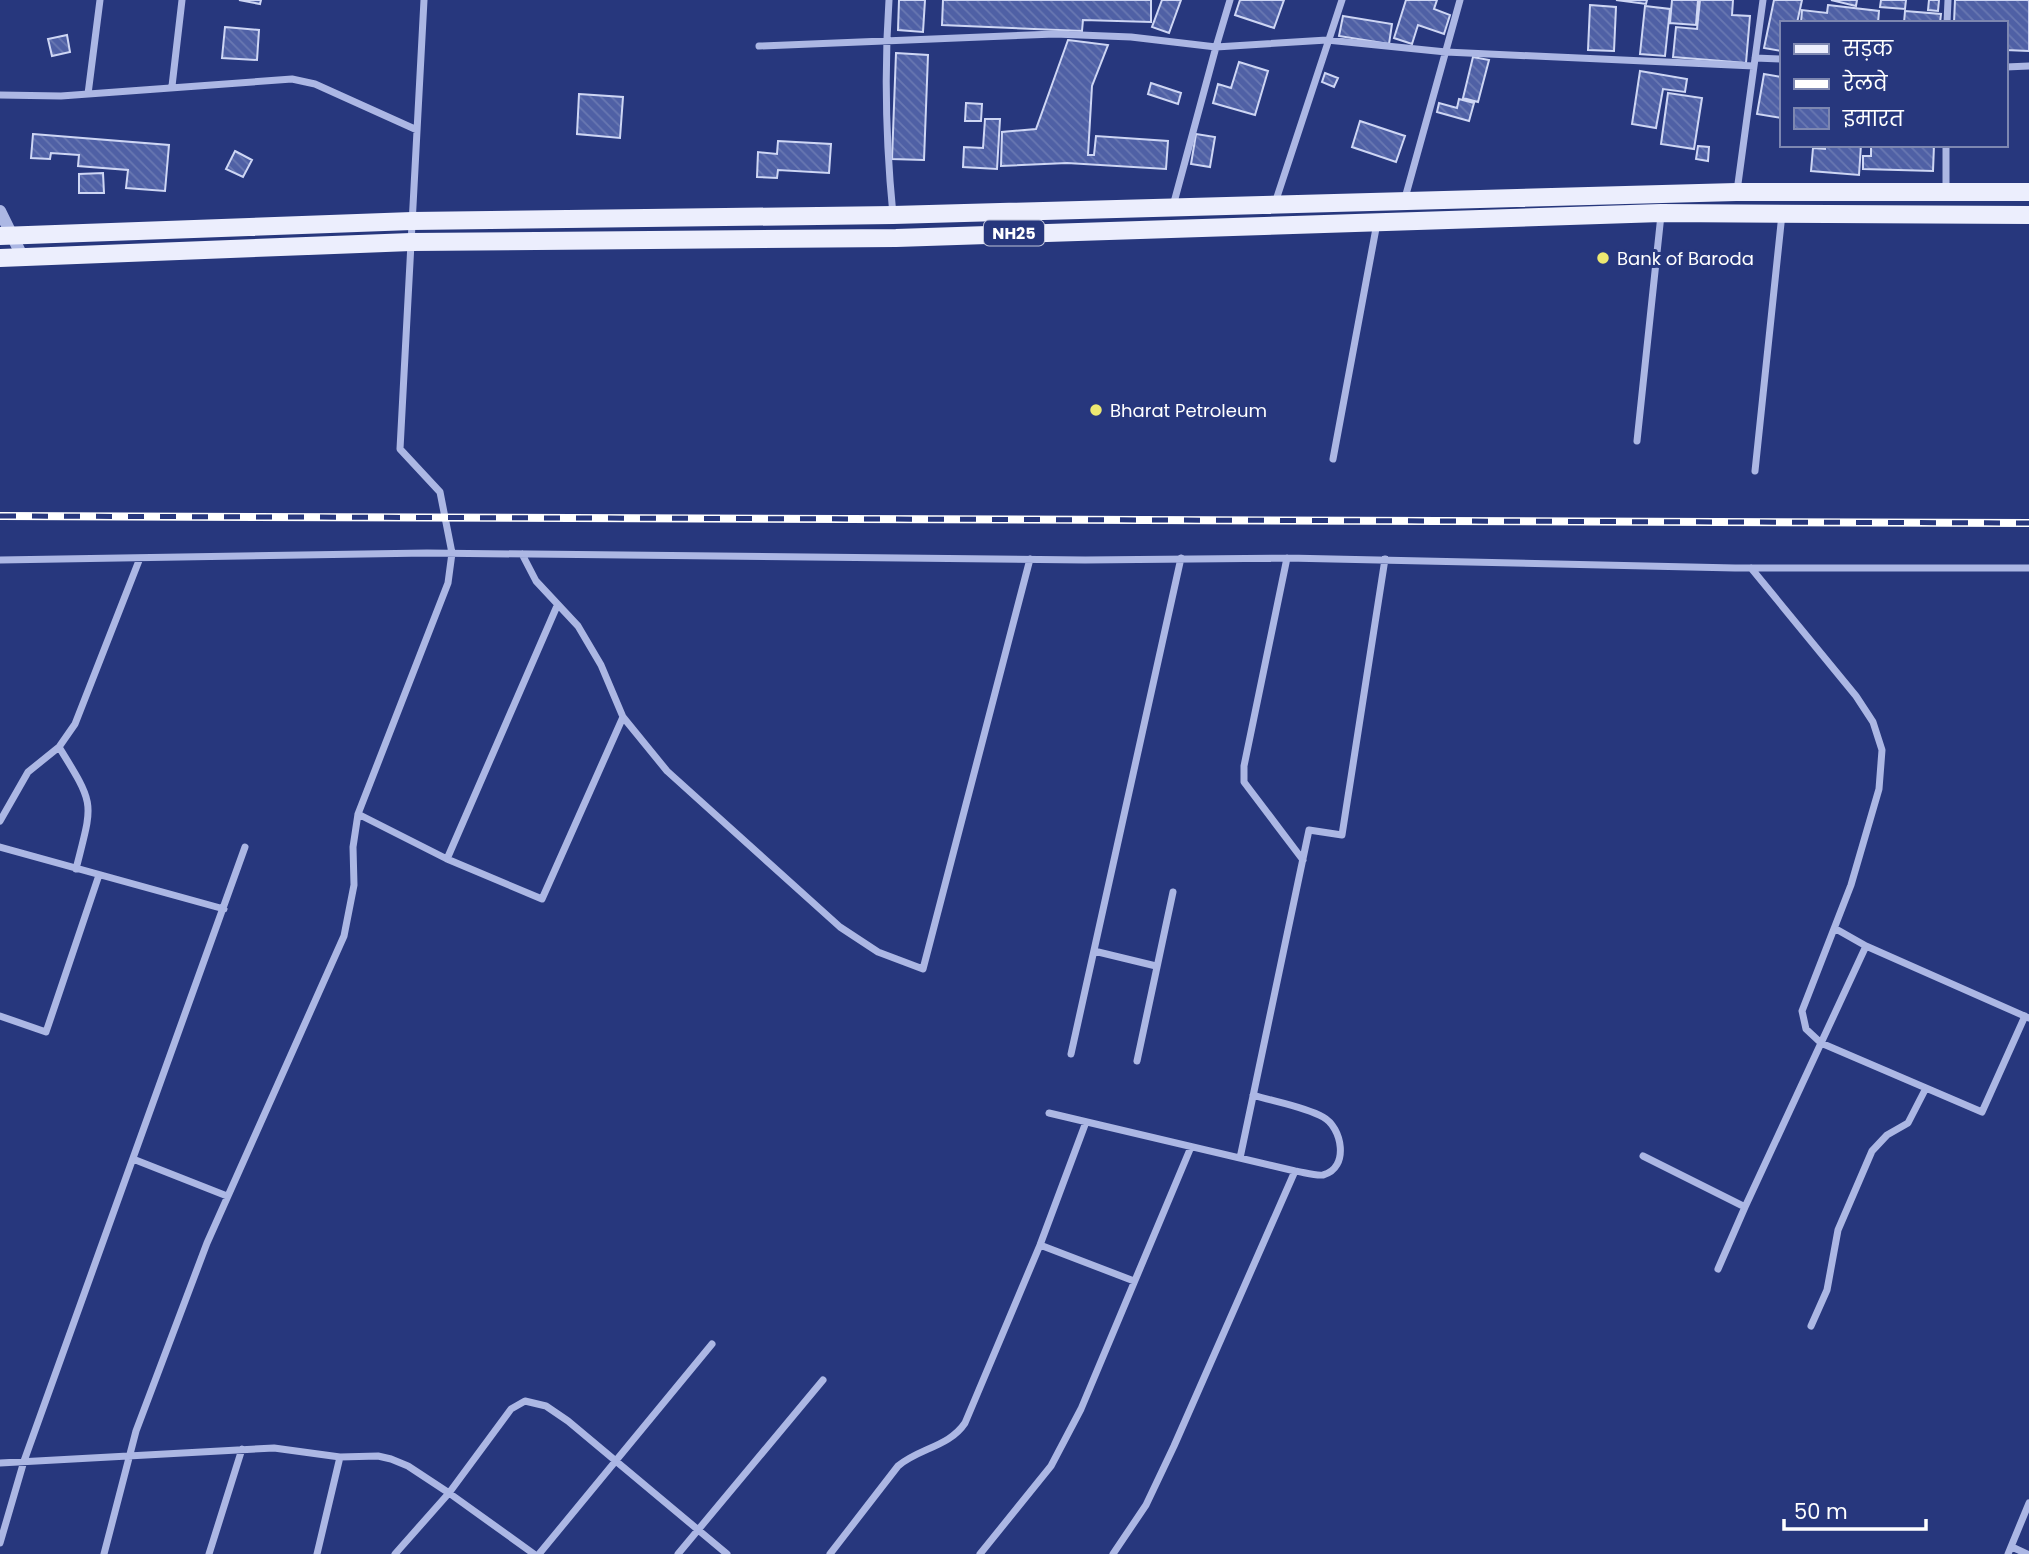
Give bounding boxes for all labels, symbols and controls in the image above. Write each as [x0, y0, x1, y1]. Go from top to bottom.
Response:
legend [1780, 21, 2008, 147]
text: सड़क [1842, 34, 1894, 63]
text: रेलवे [1842, 69, 1888, 98]
text: इमारत [1842, 104, 1905, 133]
road number: NH25 [984, 220, 1044, 246]
place label: Bank of Baroda [1617, 246, 1754, 271]
marker: Bank of Baroda [1595, 250, 1611, 266]
place label: Bharat Petroleum [1110, 398, 1267, 423]
marker: Bharat Petroleum [1088, 402, 1104, 418]
scale bar [1784, 1488, 1926, 1532]
text: 50 m [1794, 1497, 1848, 1526]

